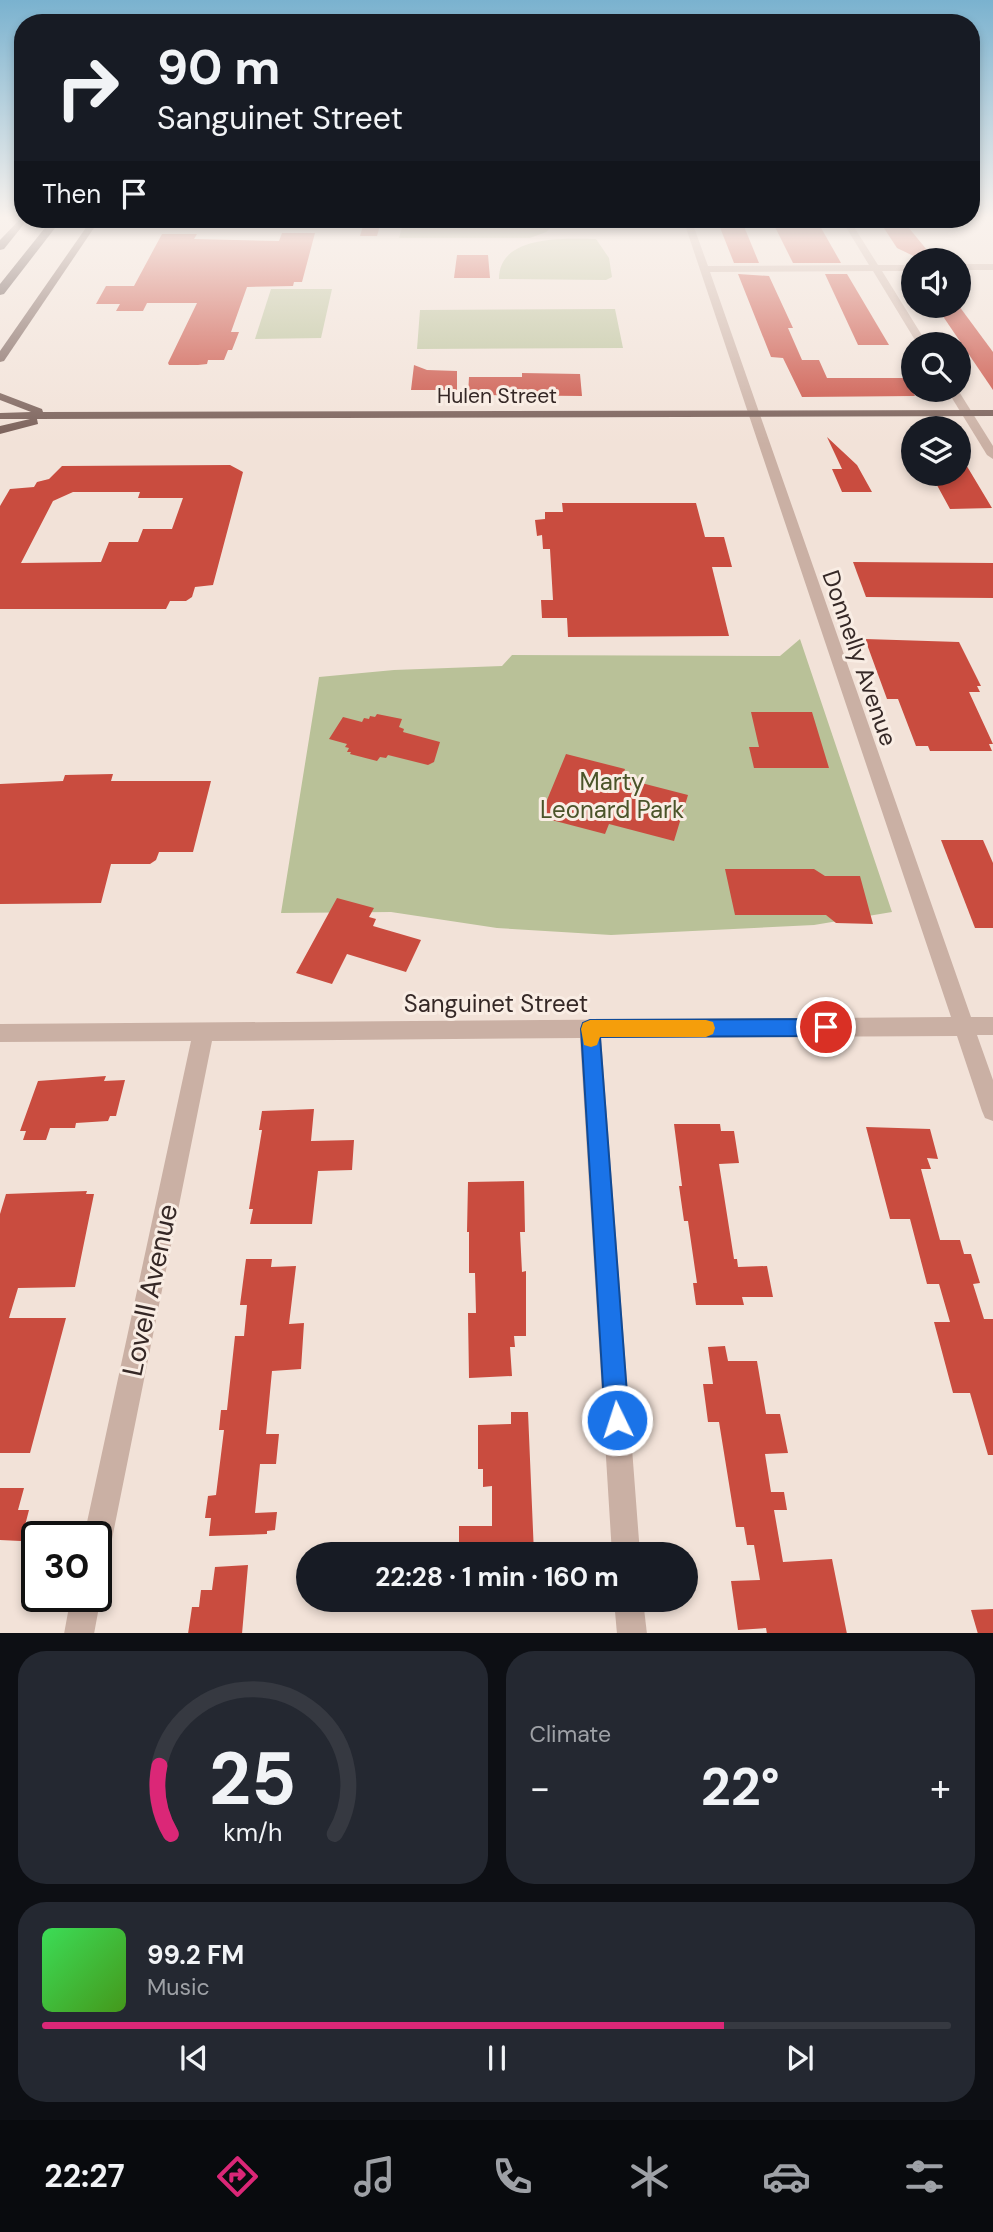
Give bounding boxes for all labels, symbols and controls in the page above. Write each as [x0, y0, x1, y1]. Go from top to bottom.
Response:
text: 90 m [157, 35, 280, 99]
icon: right [42, 42, 133, 133]
text: Sanguinet Street [157, 97, 403, 139]
icon: arrive [115, 175, 153, 213]
text: Then [42, 177, 101, 211]
map controls [901, 248, 971, 486]
button: sound [901, 248, 971, 318]
button: search [901, 332, 971, 402]
street label: Hulen Street [437, 382, 557, 410]
button: layers [901, 416, 971, 486]
street label: Donnelly Avenue [815, 566, 905, 750]
park label: Marty Leonard Park [540, 766, 684, 825]
street label: Sanguinet Street [404, 988, 588, 1019]
pin [796, 997, 856, 1057]
icon: arrive [807, 1008, 845, 1046]
street label: Lovell Avenue [114, 1201, 186, 1379]
position arrow [580, 1383, 654, 1457]
speed limit sign: 30 [21, 1521, 112, 1612]
text: 22:28 · 1 min · 160 m [375, 1560, 619, 1594]
text: Climate [530, 1719, 611, 1749]
text: 25 [209, 1732, 296, 1827]
text: 22° [701, 1753, 780, 1821]
text: − [530, 1763, 550, 1813]
text: + [930, 1763, 951, 1813]
text: km/h [223, 1815, 282, 1848]
text: 99.2 FM [147, 1938, 244, 1972]
text: Music [147, 1972, 210, 2002]
icon: previous [175, 2039, 213, 2077]
icon: pause [478, 2039, 516, 2077]
icon: next [781, 2039, 819, 2077]
icon: directions [213, 2152, 262, 2201]
icon: music [350, 2152, 399, 2201]
icon: phone [488, 2152, 537, 2201]
icon: climate [625, 2152, 674, 2201]
icon: car [762, 2152, 811, 2201]
icon: filters [900, 2152, 949, 2201]
text: 22:27 [44, 2155, 125, 2197]

